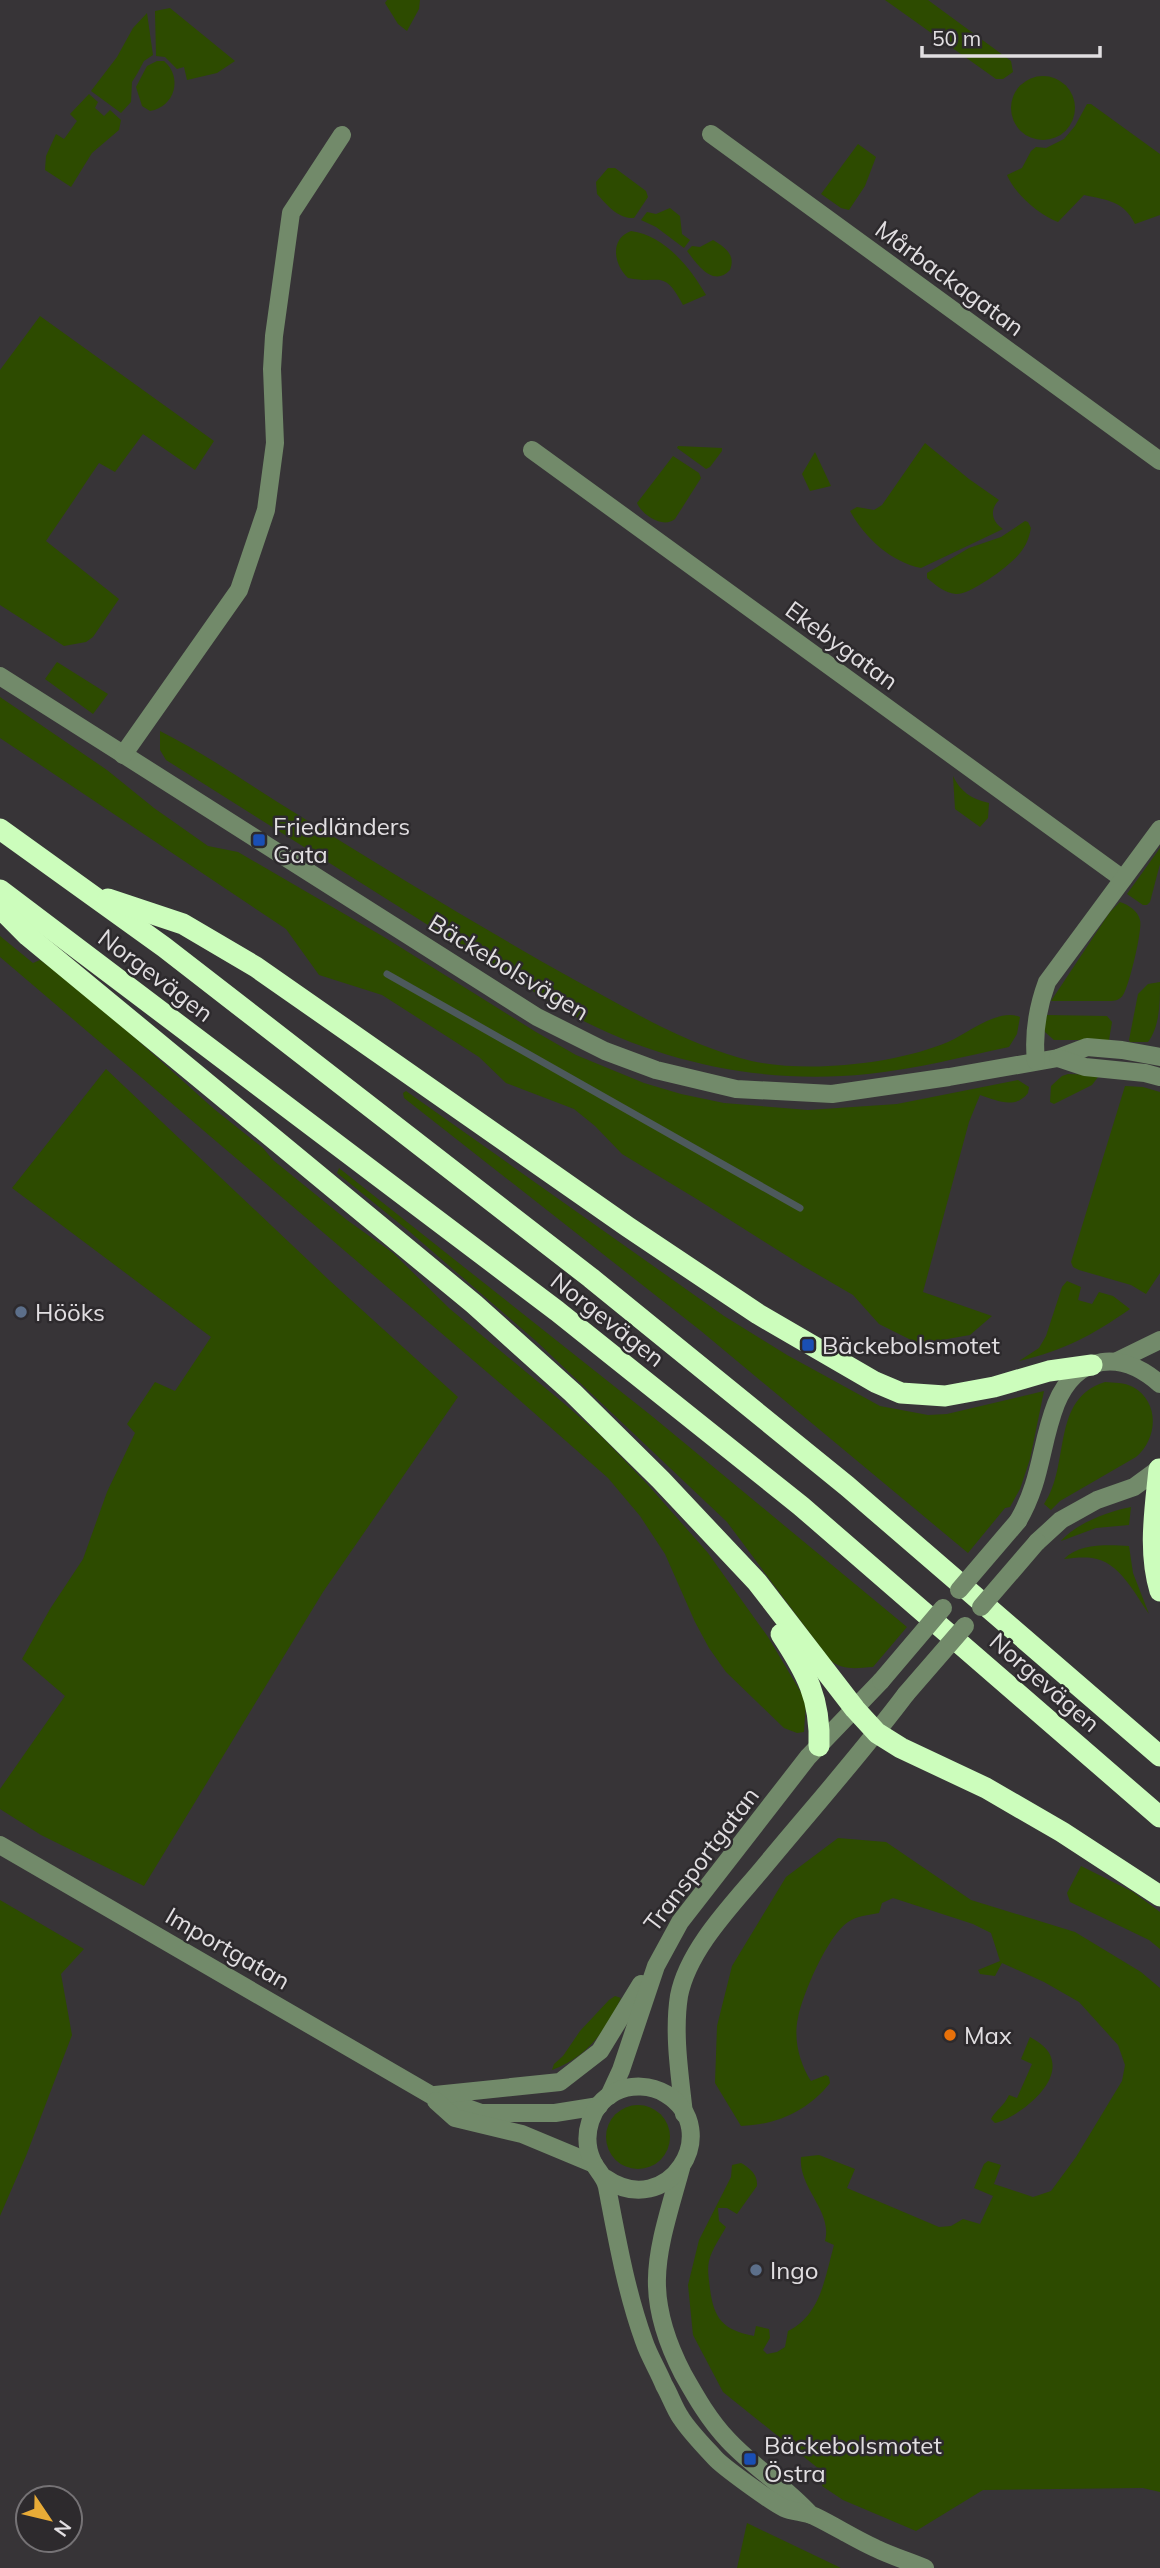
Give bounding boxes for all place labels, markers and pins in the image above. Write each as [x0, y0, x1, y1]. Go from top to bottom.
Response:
place label: Friedländers Gata [273, 811, 410, 869]
marker: Friedländers Gata [251, 832, 267, 848]
place label: Hööks [35, 1297, 105, 1327]
marker: Hööks [13, 1304, 29, 1320]
place label: Bäckebolsmotet [822, 1330, 1000, 1360]
marker: Bäckebolsmotet [800, 1337, 816, 1353]
place label: Max [964, 2020, 1012, 2050]
marker: Max [942, 2027, 958, 2043]
place label: Ingo [770, 2255, 818, 2285]
marker: Ingo [748, 2262, 764, 2278]
place label: Bäckebolsmotet Östra [764, 2430, 942, 2488]
marker: Bäckebolsmotet Östra [742, 2451, 758, 2467]

